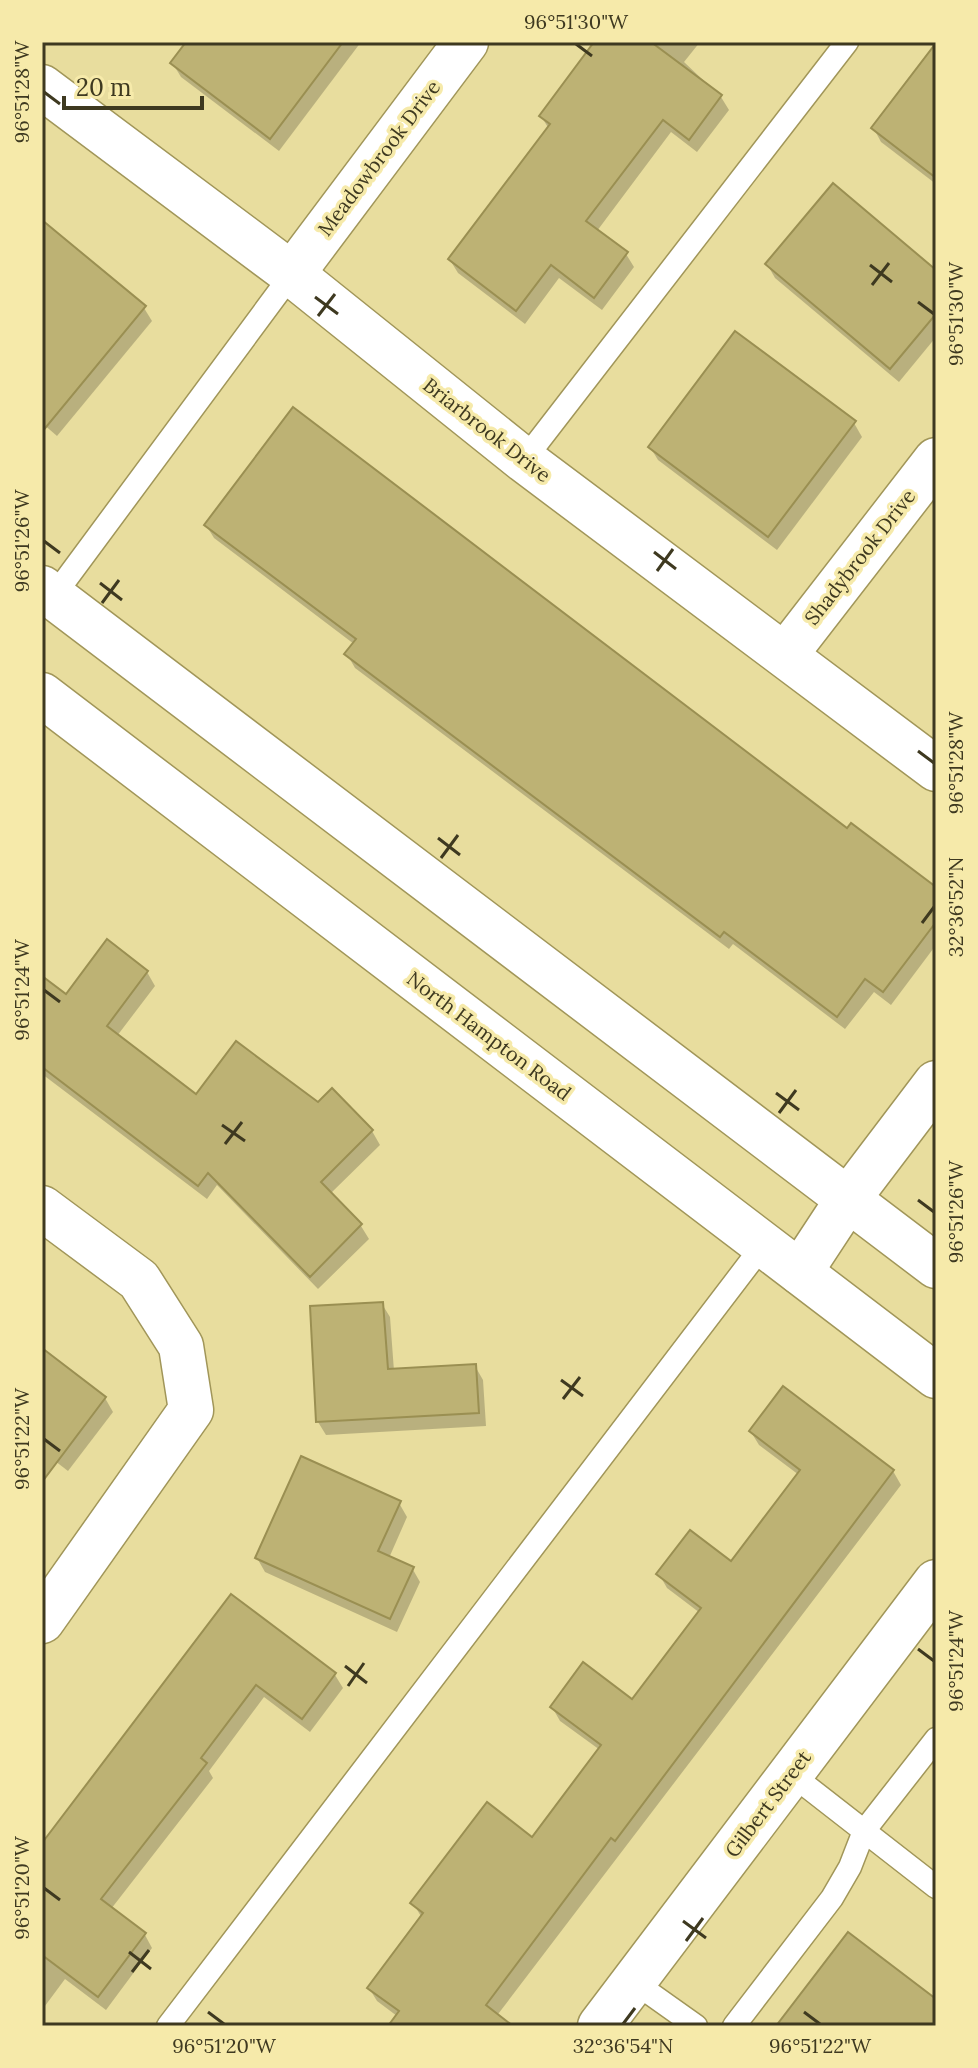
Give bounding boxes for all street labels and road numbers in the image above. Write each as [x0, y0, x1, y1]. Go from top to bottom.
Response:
street label: Meadowbrook Drive [312, 75, 445, 240]
street label: Briarbrook Drive [419, 372, 556, 487]
street label: Shadybrook Drive [799, 484, 921, 630]
street label: North Hampton Road [402, 966, 576, 1106]
street label: Gilbert Street [719, 1745, 816, 1862]

